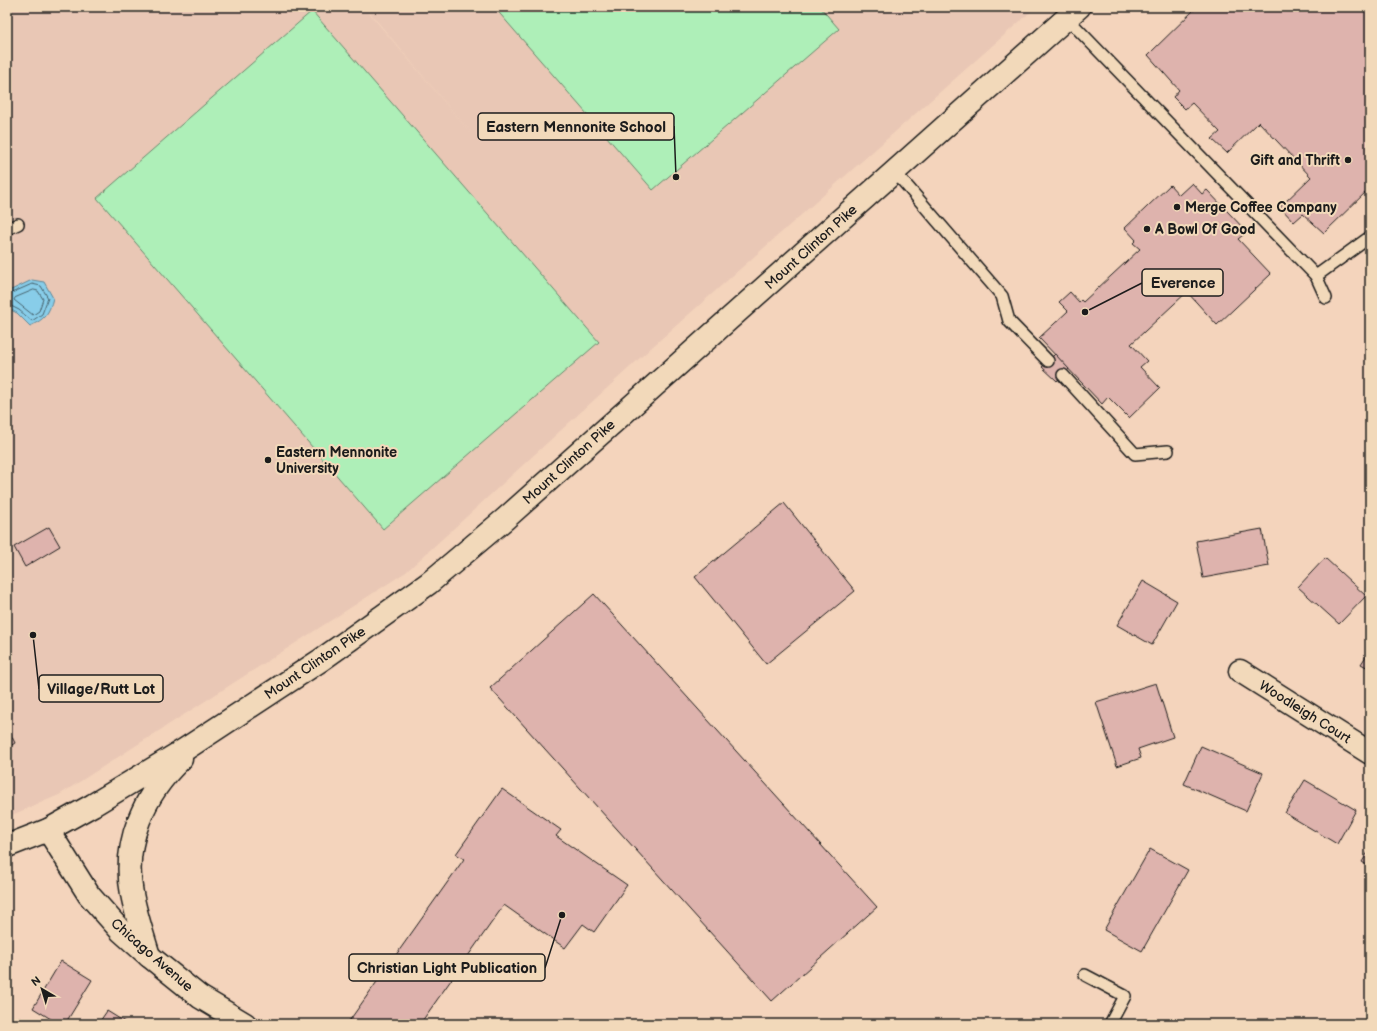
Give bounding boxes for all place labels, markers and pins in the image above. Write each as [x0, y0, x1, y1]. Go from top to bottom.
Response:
callout: Eastern Mennonite School [478, 113, 674, 140]
place label: Gift and Thrift [1250, 152, 1340, 169]
marker: Gift and Thrift [1343, 155, 1353, 165]
place label: Merge Coffee Company [1185, 199, 1337, 216]
marker: Merge Coffee Company [1172, 202, 1182, 212]
place label: A Bowl Of Good [1154, 221, 1255, 238]
marker: A Bowl Of Good [1142, 224, 1152, 234]
callout: Everence [1142, 269, 1223, 296]
place label: Eastern Mennonite University [276, 444, 397, 477]
marker: Eastern Mennonite University [263, 455, 273, 465]
callout: Village/Rutt Lot [39, 675, 163, 702]
callout: Christian Light Publication [349, 954, 545, 981]

